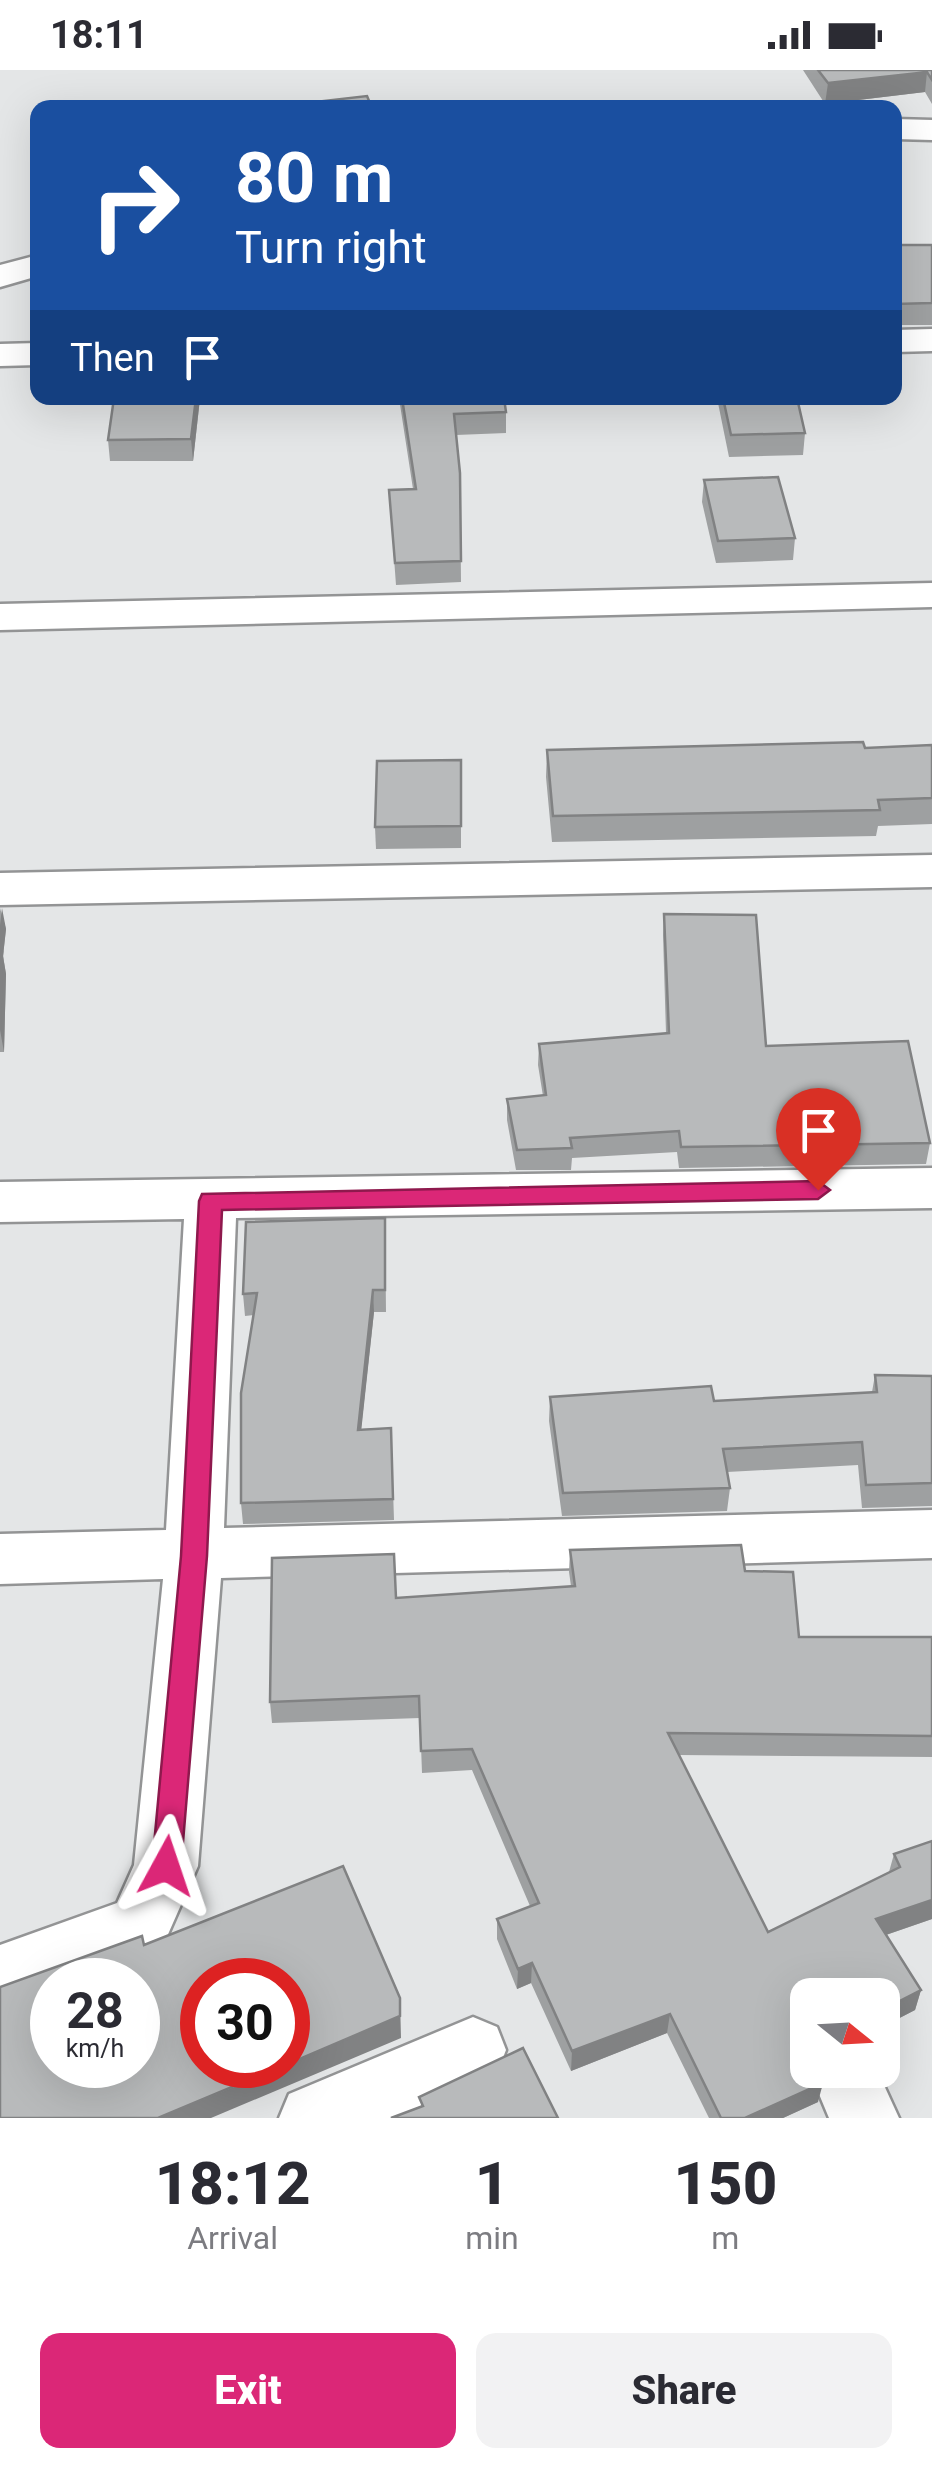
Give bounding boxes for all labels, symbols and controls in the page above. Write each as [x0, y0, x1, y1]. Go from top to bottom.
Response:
text: 18:11 [50, 13, 148, 57]
text: 80 m [235, 137, 393, 219]
icon: right [70, 140, 200, 270]
text: Turn right [235, 221, 427, 274]
icon: arrive [175, 330, 230, 385]
text: Then [70, 336, 155, 380]
pin [776, 1088, 861, 1191]
icon: arrive [791, 1103, 846, 1158]
position arrow [114, 1814, 218, 1918]
speed limit sign: 30 [180, 1958, 310, 2088]
north arrow [790, 1978, 900, 2088]
map controls [790, 1978, 900, 2088]
text: 28 [66, 1982, 124, 2040]
text: km/h [66, 2034, 124, 2063]
text: 18:12 [155, 2148, 311, 2219]
text: 1 [475, 2148, 509, 2219]
text: 150 [673, 2148, 777, 2219]
text: Arrival [187, 2219, 278, 2257]
text: min [465, 2219, 519, 2257]
text: m [711, 2219, 739, 2257]
button: Exit [40, 2333, 456, 2448]
button: Share [476, 2333, 892, 2448]

